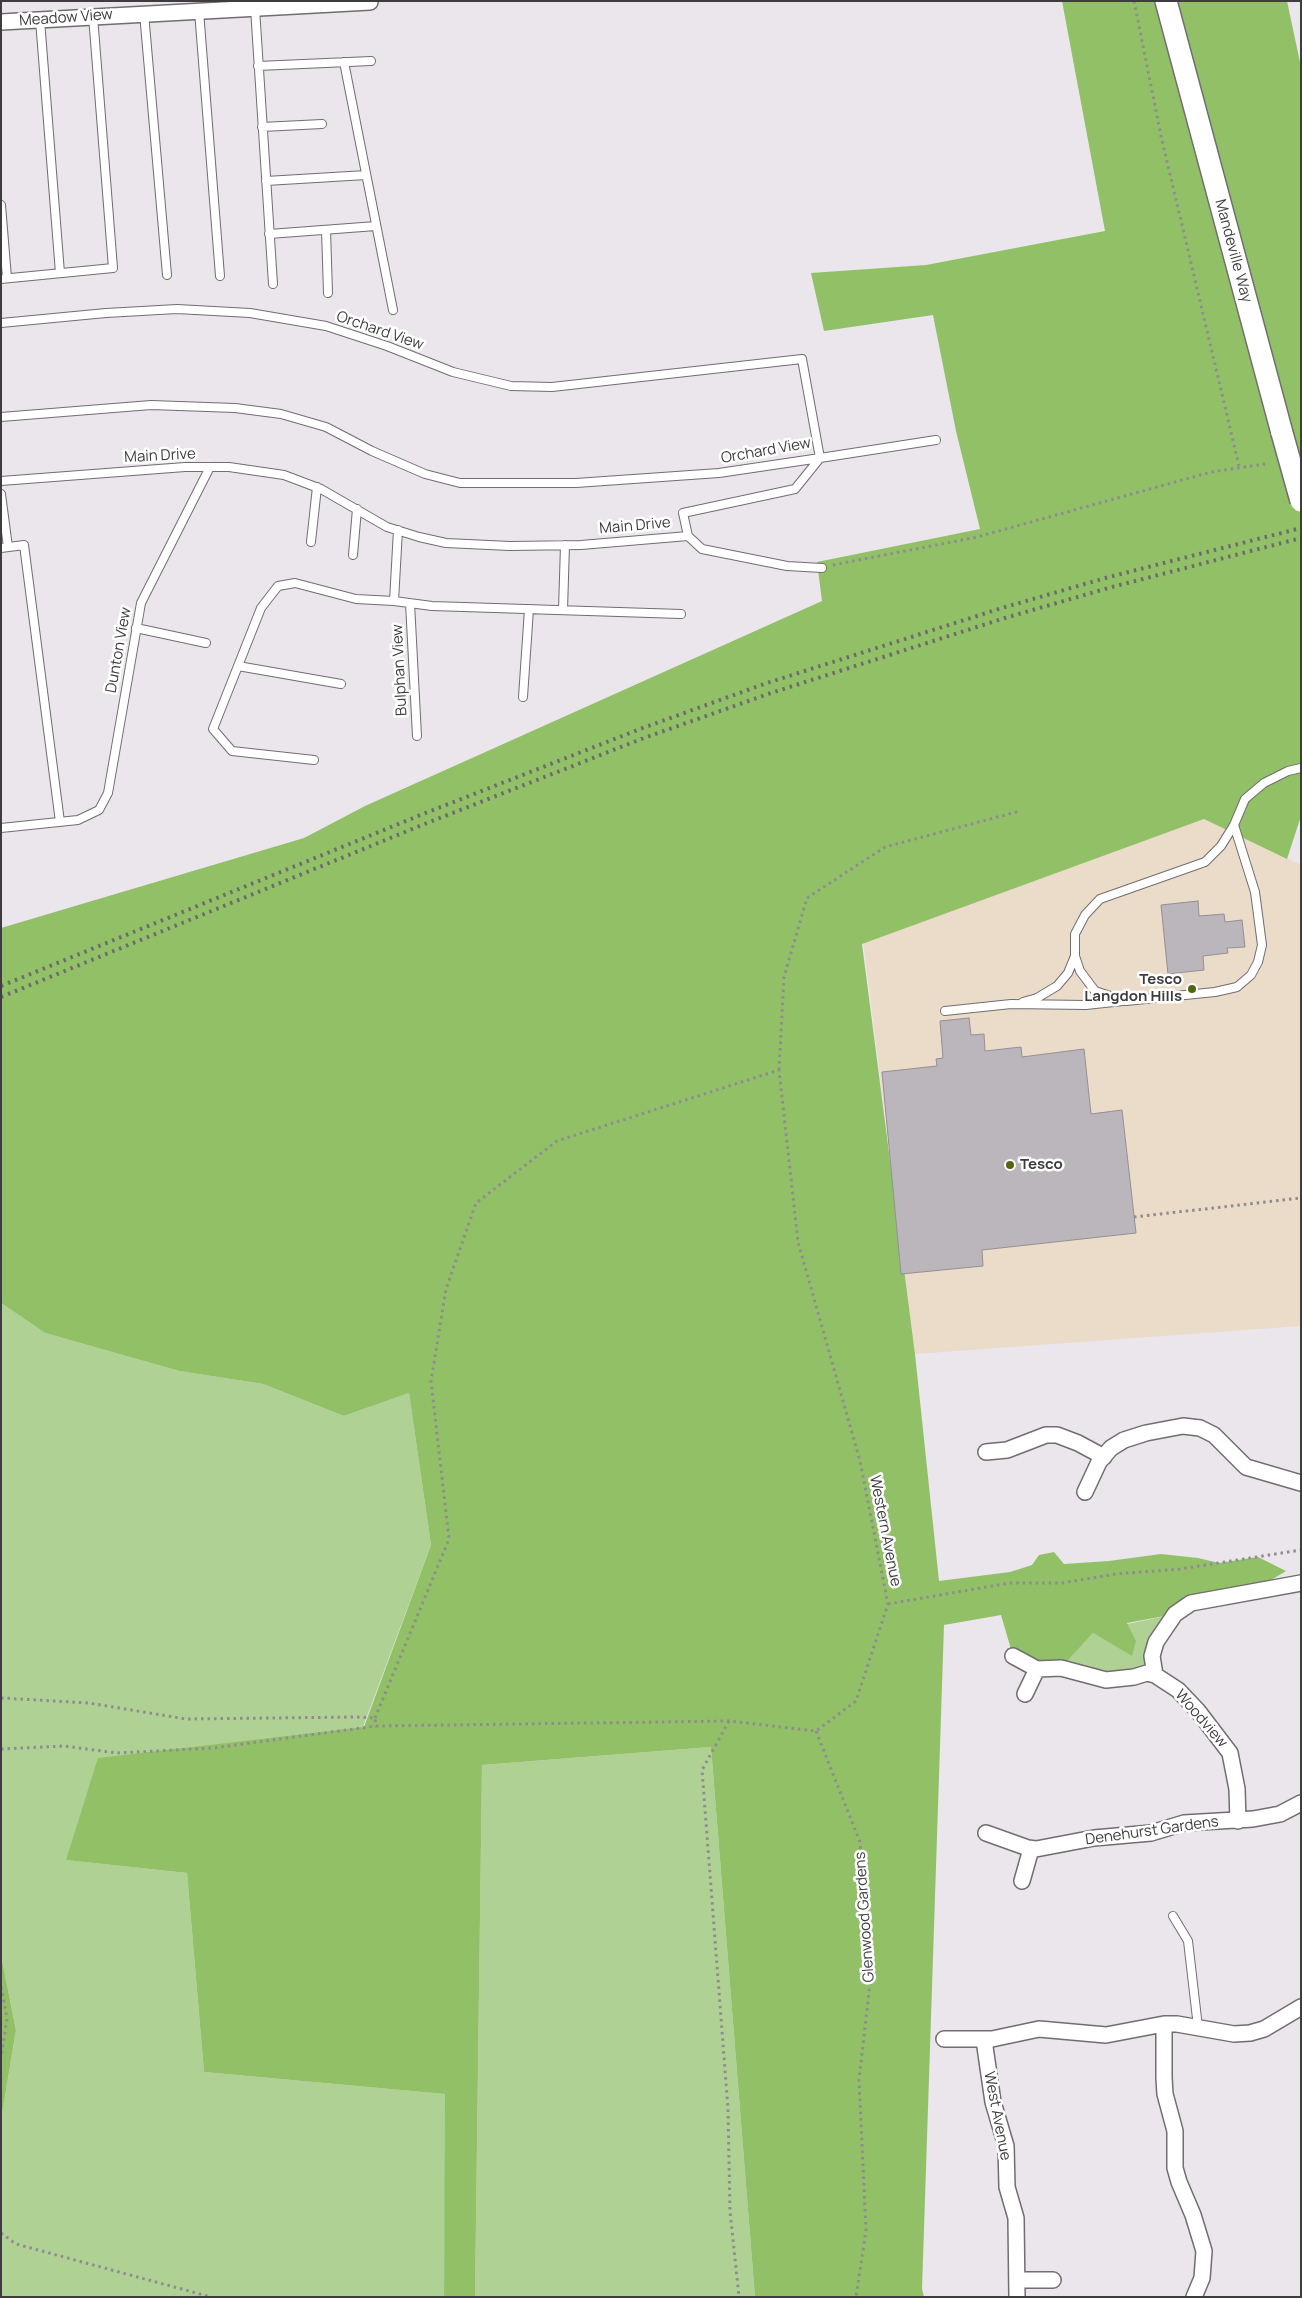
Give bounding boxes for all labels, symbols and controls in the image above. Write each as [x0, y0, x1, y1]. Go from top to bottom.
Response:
street label: Meadow View [19, 6, 113, 30]
street label: Mandeville Way [1211, 197, 1255, 305]
street label: Orchard View [334, 308, 426, 354]
street label: Orchard View [720, 434, 812, 468]
street label: Main Drive [124, 445, 196, 467]
street label: Main Drive [599, 514, 671, 538]
street label: Dunton View [103, 606, 135, 694]
street label: Bulphan View [389, 624, 411, 716]
place label: Tesco Langdon Hills [1084, 971, 1182, 1006]
marker: Tesco Langdon Hills [1186, 983, 1198, 995]
place label: Tesco [1020, 1156, 1063, 1174]
marker: Tesco [1004, 1159, 1016, 1171]
street label: Western Avenue [865, 1474, 905, 1588]
street label: Woodview [1171, 1686, 1231, 1752]
street label: Denehurst Gardens [1084, 1813, 1220, 1849]
street label: Glenwood Gardens [851, 1851, 879, 1983]
street label: West Avenue [980, 2070, 1014, 2162]

